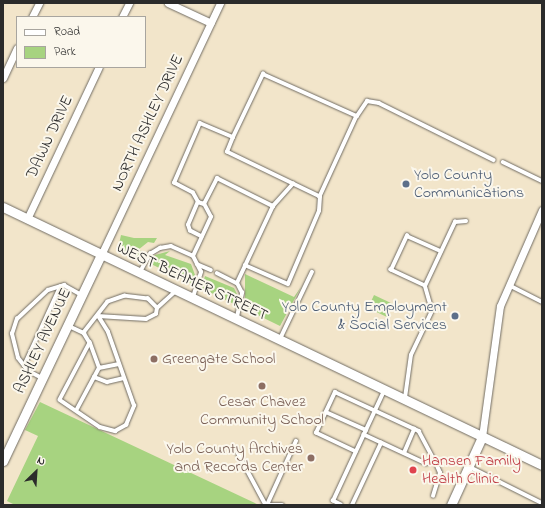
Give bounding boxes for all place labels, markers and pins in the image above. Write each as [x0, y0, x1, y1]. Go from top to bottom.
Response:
place label: Yolo County Communications [414, 165, 524, 203]
marker: Yolo County Communications [401, 179, 411, 189]
place label: Yolo County Employment & Social Services [282, 297, 447, 335]
marker: Yolo County Employment & Social Services [450, 311, 460, 321]
place label: Greengate School [162, 349, 275, 369]
marker: Greengate School [149, 354, 159, 364]
marker: Cesar Chavez Community School [257, 381, 267, 391]
place label: Cesar Chavez Community School [200, 392, 324, 430]
place label: Yolo County Archives and Records Center [167, 439, 303, 477]
place label: Hansen Family Health Clinic [422, 451, 521, 489]
marker: Yolo County Archives and Records Center [306, 453, 316, 463]
marker: Hansen Family Health Clinic [407, 464, 419, 476]

